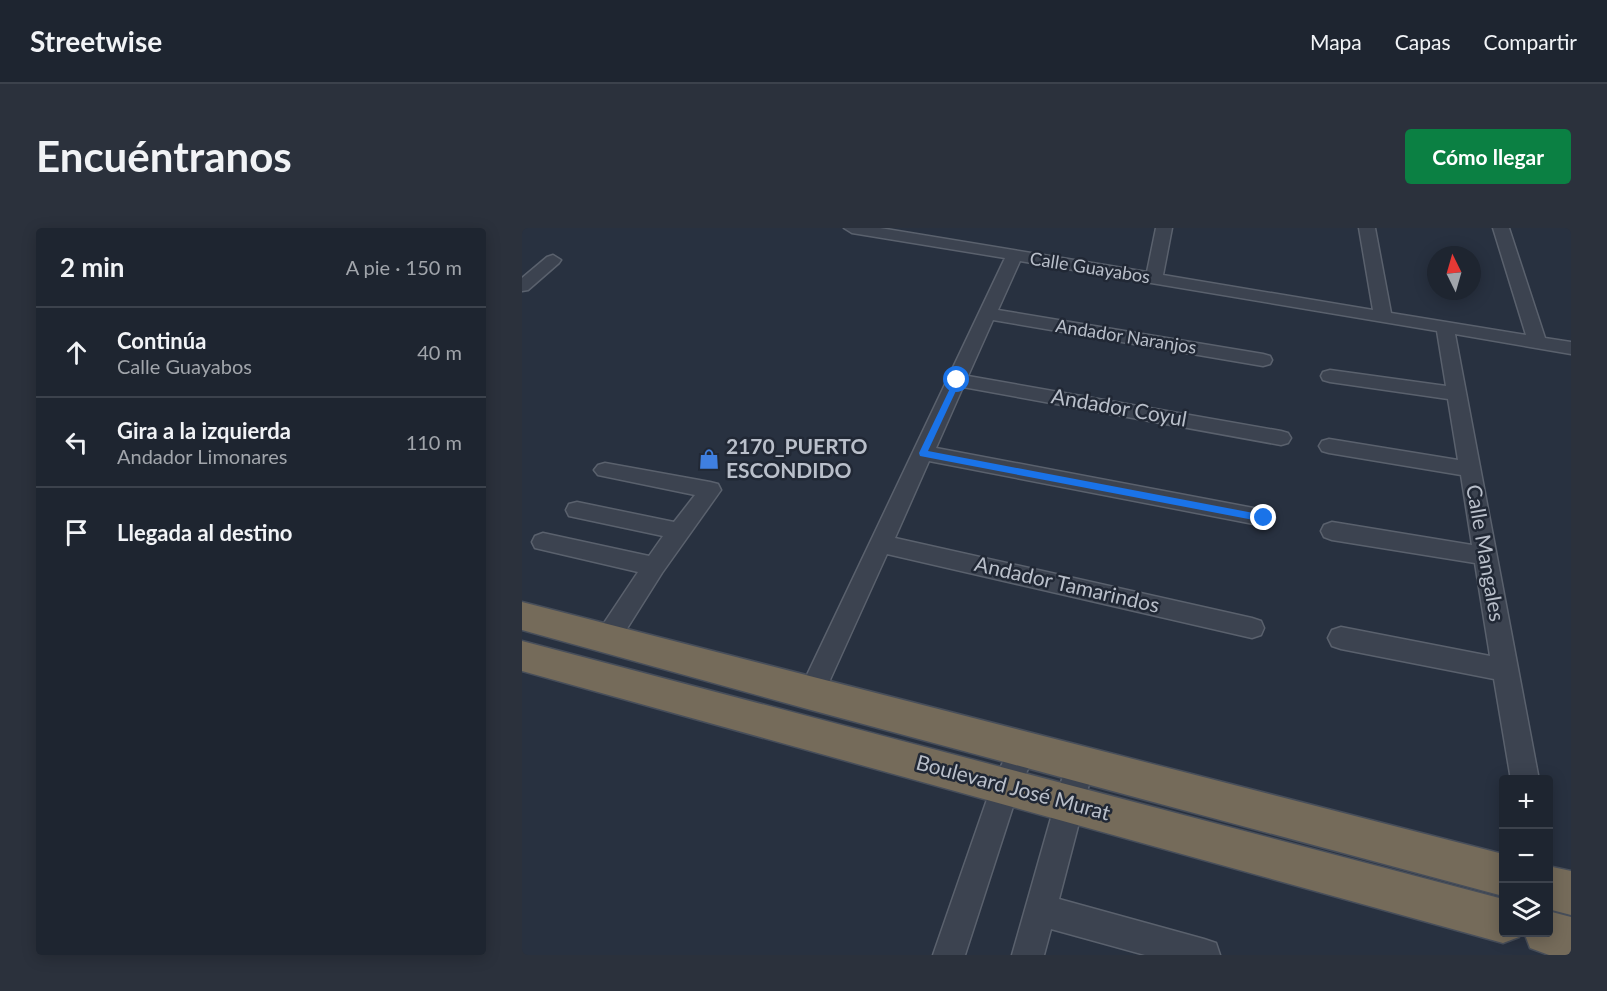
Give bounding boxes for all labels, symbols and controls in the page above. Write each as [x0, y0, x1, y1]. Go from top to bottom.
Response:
text: Streetwise [30, 24, 162, 58]
text: Mapa [1310, 29, 1362, 54]
text: Capas [1395, 29, 1451, 54]
text: Compartir [1484, 29, 1577, 54]
button: Cómo llegar [1405, 129, 1571, 184]
text: Encuéntranos [36, 131, 292, 181]
north arrow [1427, 246, 1481, 300]
street label: Calle Guayabos [1028, 247, 1152, 287]
text: 2 min [60, 251, 124, 283]
text: A pie · 150 m [346, 255, 462, 279]
street label: Andador Naranjos [1054, 314, 1198, 358]
text: Continúa [117, 327, 206, 354]
icon: ahead [60, 336, 93, 369]
text: 40 m [417, 340, 462, 364]
text: Calle Guayabos [117, 354, 252, 378]
route start [943, 366, 969, 392]
street label: Andador Coyul [1050, 382, 1189, 431]
text: Gira a la izquierda [117, 417, 291, 444]
icon: left [60, 426, 93, 459]
text: 110 m [406, 430, 462, 454]
place label: 2170_PUERTO ESCONDIDO [726, 433, 867, 482]
text: Andador Limonares [117, 444, 287, 468]
shop icon: 2170_PUERTO ESCONDIDO [697, 447, 721, 471]
street label: Calle Mangales [1462, 482, 1511, 623]
route end [1250, 504, 1276, 530]
icon: arrive [60, 516, 93, 549]
text: Llegada al destino [117, 519, 293, 546]
street label: Andador Tamarindos [972, 550, 1162, 617]
street label: Boulevard José Murat [914, 749, 1114, 825]
map controls [1499, 775, 1553, 937]
button: + [1499, 775, 1553, 829]
button: − [1499, 829, 1553, 883]
button: layers [1499, 883, 1553, 937]

